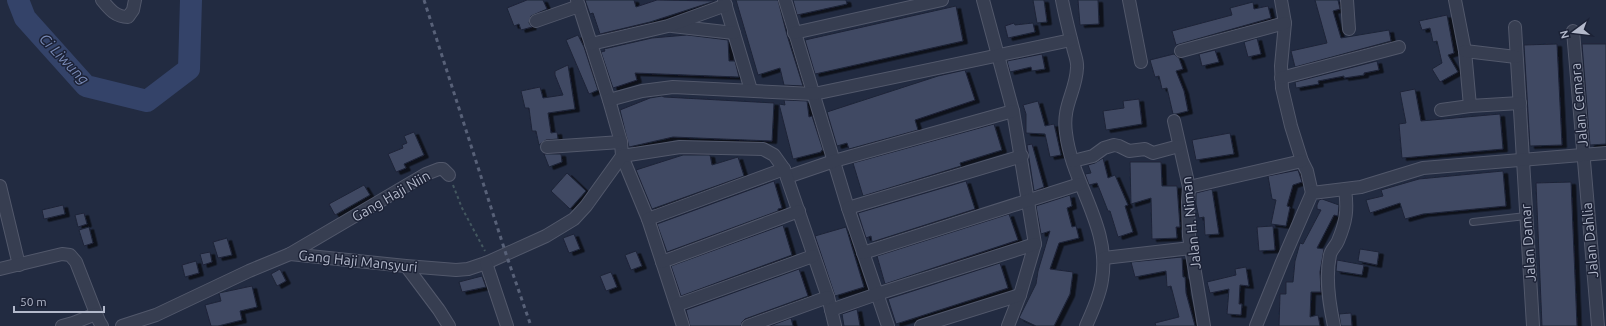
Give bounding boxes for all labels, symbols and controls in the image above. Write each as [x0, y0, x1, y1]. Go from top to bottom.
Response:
north arrow [1554, 12, 1594, 52]
text: N [1557, 29, 1571, 40]
water label: Ci Liwung [36, 30, 93, 88]
street label: Jalan Cemara [1567, 62, 1591, 148]
street label: Gang Haji Niin [349, 167, 433, 225]
street label: Jalan H. Niman [1178, 176, 1204, 270]
street label: Jalan Dahlia [1579, 202, 1601, 278]
street label: Jalan Damar [1517, 203, 1539, 282]
street label: Gang Haji Mansyuri [298, 247, 418, 275]
scale bar [14, 288, 104, 314]
text: 50 m [20, 295, 47, 308]

